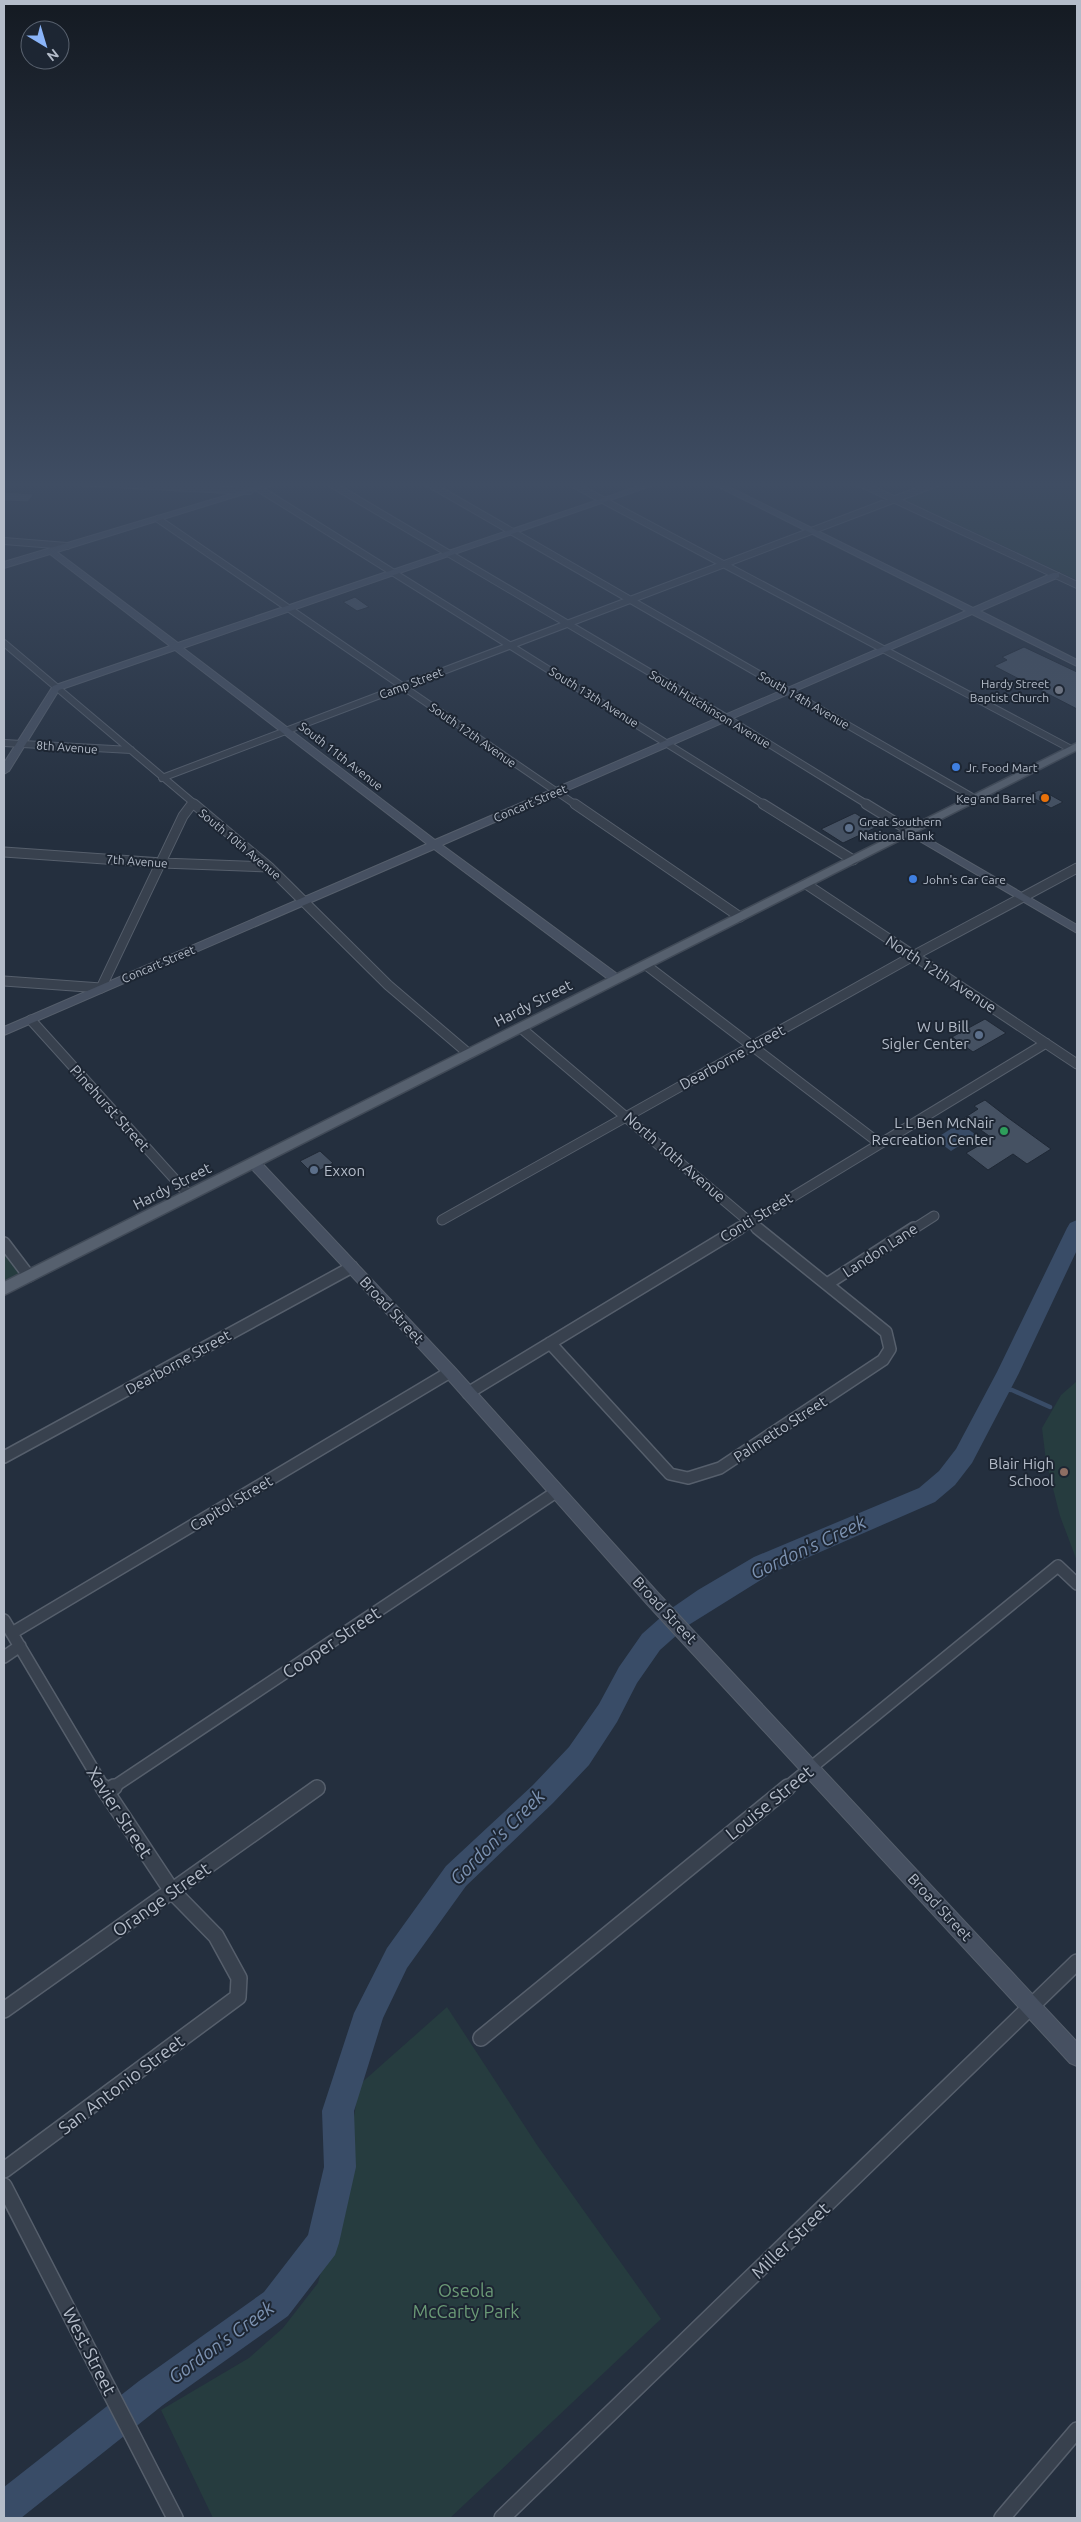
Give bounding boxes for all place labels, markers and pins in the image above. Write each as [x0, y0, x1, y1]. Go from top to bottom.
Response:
place label: Hardy Street Baptist Church [970, 677, 1049, 704]
marker: Hardy Street Baptist Church [1053, 684, 1065, 696]
marker: Jr. Food Mart [950, 761, 962, 773]
place label: Jr. Food Mart [966, 761, 1038, 774]
place label: Keg and Barrel [956, 792, 1035, 805]
marker: Keg and Barrel [1039, 792, 1051, 804]
place label: Great Southern National Bank [859, 815, 942, 842]
marker: Great Southern National Bank [843, 822, 855, 834]
marker: John's Car Care [907, 873, 919, 885]
place label: John's Car Care [923, 873, 1006, 886]
place label: W U Bill Sigler Center [882, 1018, 969, 1052]
marker: W U Bill Sigler Center [973, 1029, 985, 1041]
place label: L L Ben McNair Recreation Center [872, 1114, 994, 1148]
marker: L L Ben McNair Recreation Center [998, 1125, 1010, 1137]
place label: Exxon [324, 1162, 365, 1179]
marker: Exxon [308, 1164, 320, 1176]
place label: Blair High School [989, 1455, 1054, 1489]
marker: Blair High School [1058, 1466, 1070, 1478]

